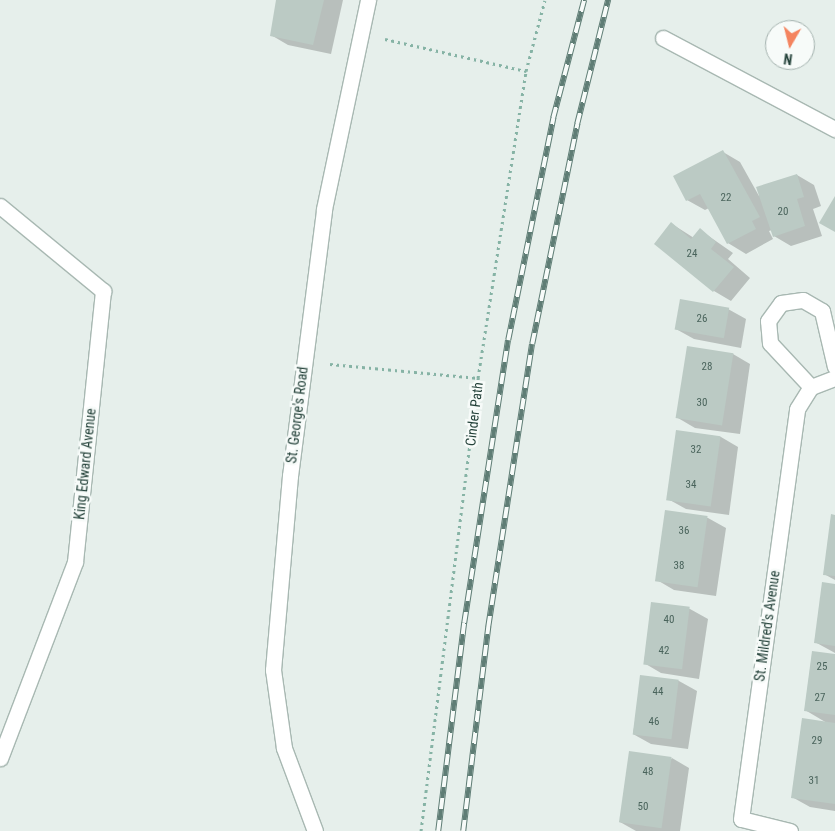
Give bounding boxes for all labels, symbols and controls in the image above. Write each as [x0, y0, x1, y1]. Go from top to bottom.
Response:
north arrow [765, 20, 815, 70]
text: N [783, 50, 793, 67]
house number: 22 [721, 191, 731, 205]
house number: 20 [778, 205, 788, 219]
house number: 24 [687, 247, 697, 261]
house number: 26 [697, 312, 707, 326]
house number: 28 [702, 360, 712, 374]
street label: St. George's Road [283, 366, 311, 464]
street label: Cinder Path [462, 381, 486, 447]
house number: 30 [697, 396, 707, 410]
street label: King Edward Avenue [71, 407, 99, 521]
house number: 32 [691, 443, 701, 457]
house number: 34 [686, 478, 696, 492]
house number: 36 [679, 524, 689, 538]
house number: 38 [674, 559, 684, 573]
street label: St. Mildred's Avenue [751, 570, 783, 682]
house number: 40 [664, 613, 674, 627]
house number: 42 [659, 644, 669, 658]
house number: 25 [817, 660, 827, 674]
house number: 44 [653, 685, 663, 699]
house number: 27 [815, 691, 825, 705]
house number: 46 [649, 715, 659, 729]
house number: 29 [812, 734, 822, 748]
house number: 48 [643, 765, 653, 779]
house number: 31 [809, 774, 819, 788]
house number: 50 [638, 800, 648, 814]

